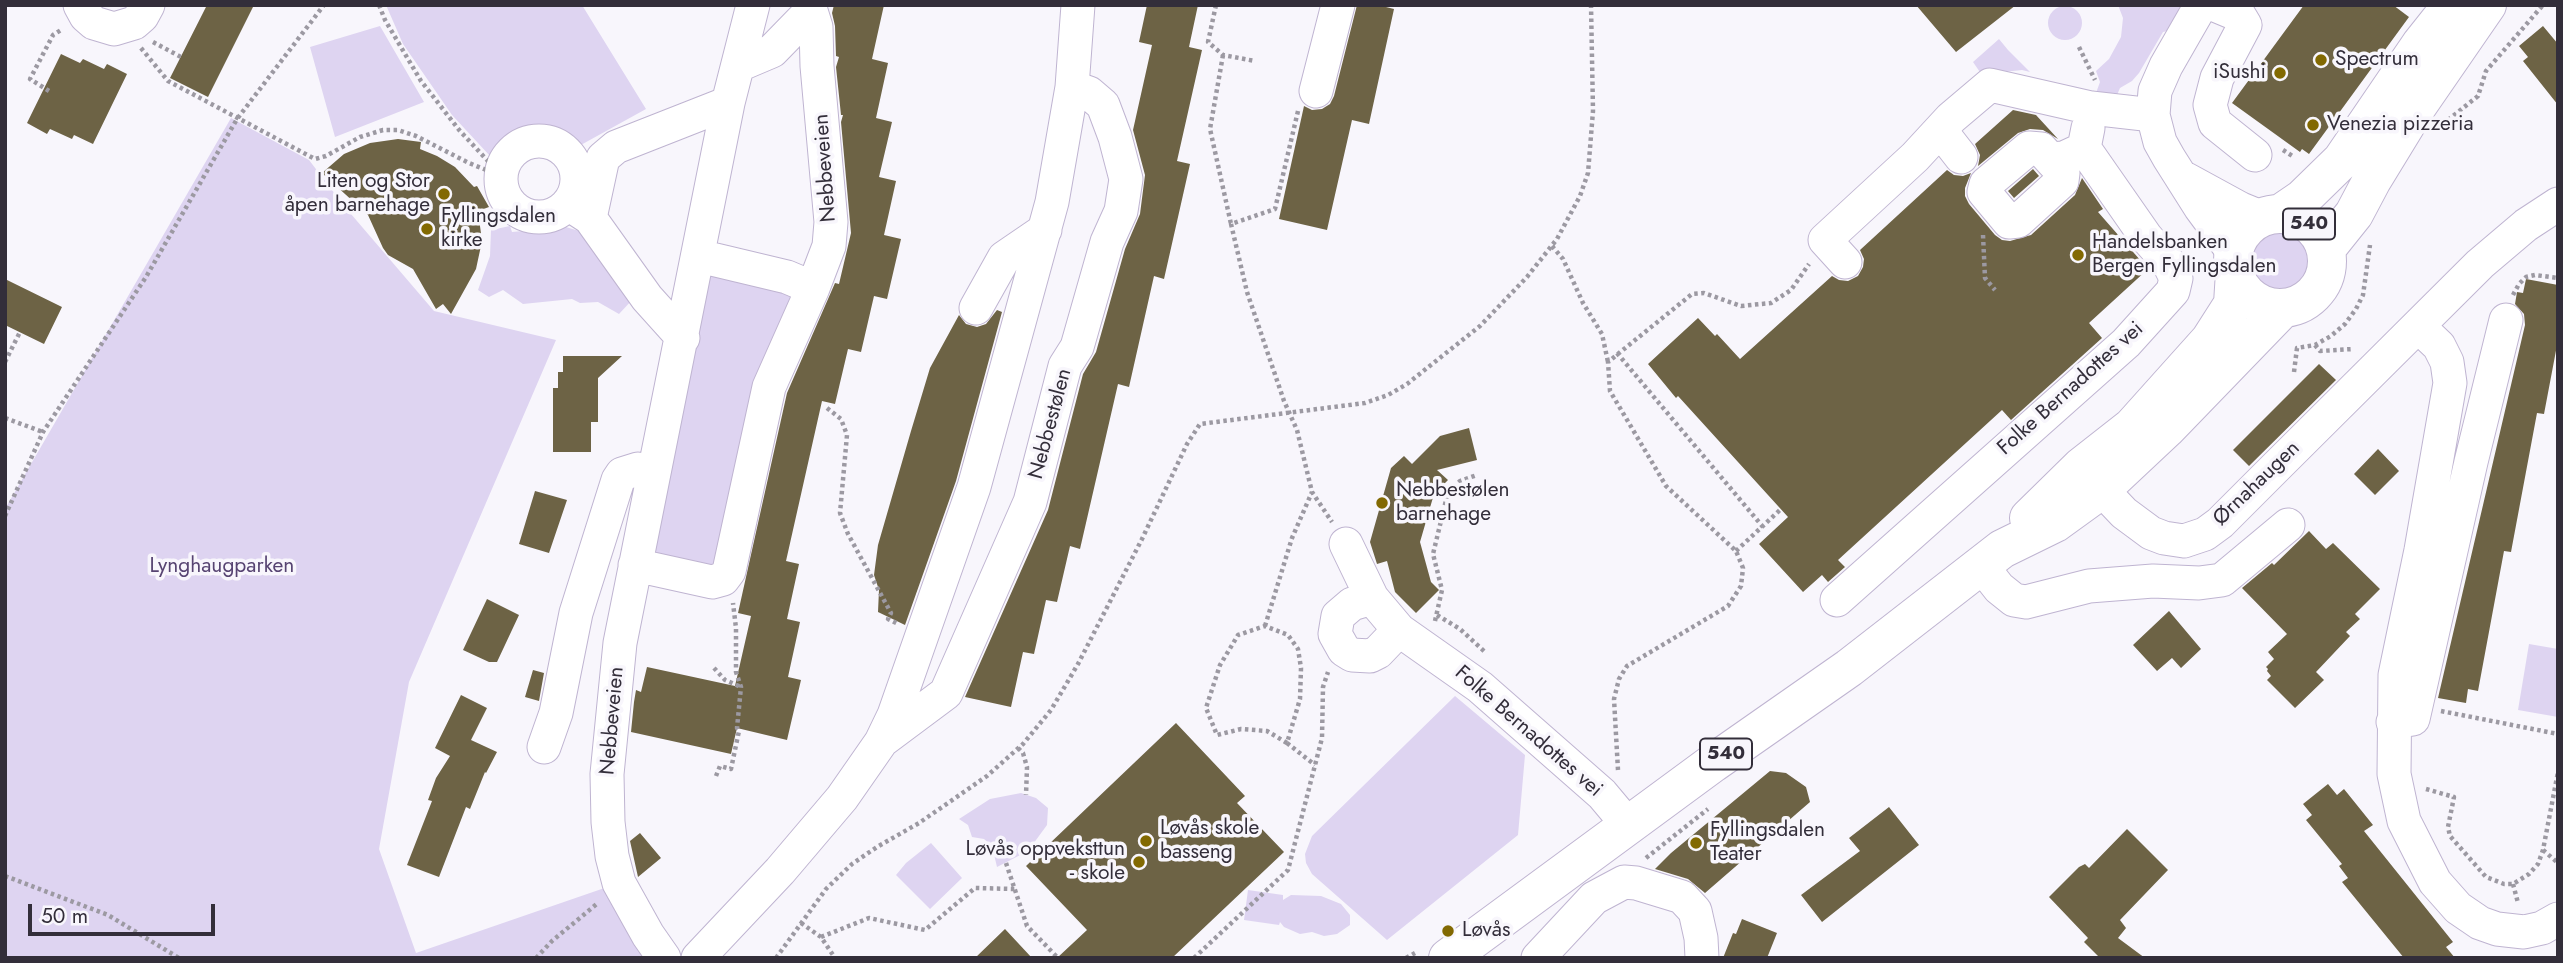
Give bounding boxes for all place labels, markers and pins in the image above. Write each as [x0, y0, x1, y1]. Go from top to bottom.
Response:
place label: Spectrum [2335, 47, 2419, 73]
marker: Spectrum [2313, 52, 2329, 68]
place label: iSushi [2213, 60, 2266, 86]
marker: iSushi [2272, 65, 2288, 81]
place label: Venezia pizzeria [2327, 112, 2474, 138]
marker: Venezia pizzeria [2305, 117, 2321, 133]
place label: Liten og Stor åpen barnehage [285, 169, 430, 219]
marker: Liten og Stor åpen barnehage [436, 186, 452, 202]
place label: Fyllingsdalen kirke [441, 204, 556, 254]
marker: Fyllingsdalen kirke [419, 221, 435, 237]
place label: Handelsbanken Bergen Fyllingsdalen [2092, 230, 2277, 280]
marker: Handelsbanken Bergen Fyllingsdalen [2070, 247, 2086, 263]
place label: Nebbestølen barnehage [1396, 478, 1509, 528]
marker: Nebbestølen barnehage [1374, 495, 1390, 511]
place label: Løvås skole basseng [1160, 816, 1259, 866]
place label: Fyllingsdalen Teater [1710, 818, 1825, 868]
marker: Løvås skole basseng [1138, 833, 1154, 849]
marker: Fyllingsdalen Teater [1688, 835, 1704, 851]
place label: Løvås oppveksttun - skole [966, 837, 1125, 887]
marker: Løvås oppveksttun - skole [1131, 854, 1147, 870]
place label: Løvås [1462, 918, 1510, 944]
marker: Løvås [1440, 923, 1456, 939]

